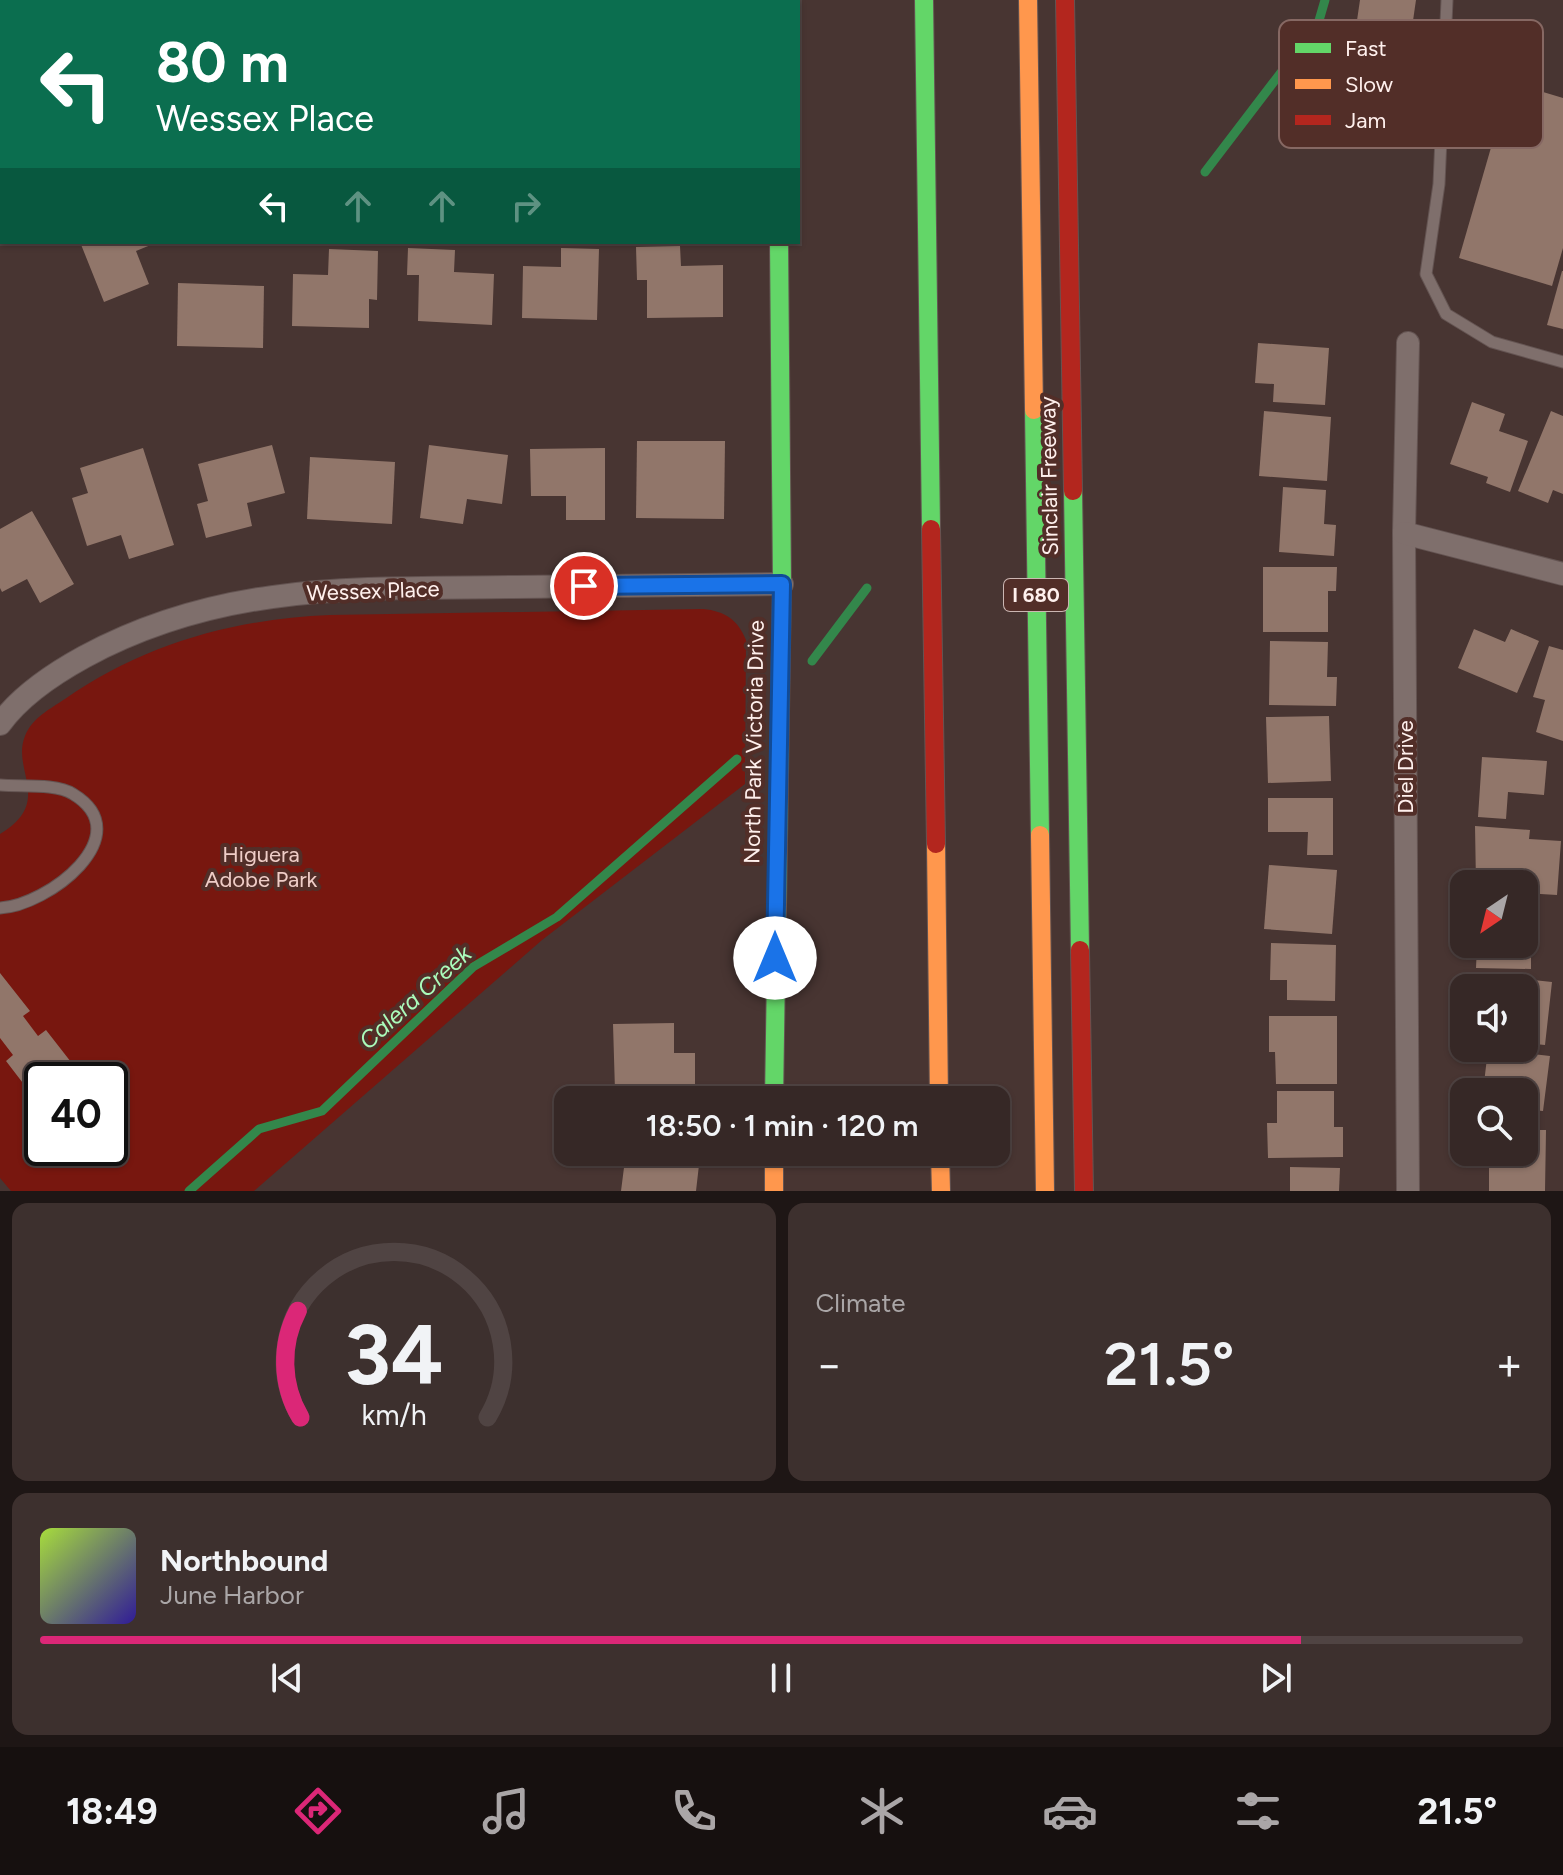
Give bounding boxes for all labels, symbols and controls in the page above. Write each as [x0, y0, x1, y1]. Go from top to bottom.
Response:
legend [1279, 20, 1543, 148]
text: 80 m [156, 29, 289, 96]
icon: left [24, 32, 128, 136]
text: Fast [1345, 35, 1387, 62]
text: Slow [1345, 71, 1394, 98]
text: Wessex Place [156, 97, 374, 140]
text: Jam [1345, 107, 1386, 134]
icon: left [252, 184, 296, 228]
icon: ahead [336, 184, 380, 228]
icon: ahead [420, 184, 464, 228]
icon: right [504, 184, 548, 228]
street label: Sinclair Freeway [1034, 396, 1064, 556]
pin [550, 552, 618, 620]
icon: arrive [562, 564, 606, 608]
street label: Wessex Place [306, 575, 440, 607]
road number: I 680 [1004, 579, 1068, 611]
street label: North Park Victoria Drive [738, 620, 770, 864]
street label: Diel Drive [1392, 720, 1419, 814]
park label: Higuera Adobe Park [205, 841, 318, 893]
north arrow [1450, 870, 1538, 958]
map controls [1450, 870, 1538, 1166]
position arrow [733, 916, 817, 1000]
water label: Calera Creek [353, 938, 478, 1055]
button: sound [1450, 974, 1538, 1062]
speed limit sign: 40 [24, 1062, 128, 1166]
button: search [1450, 1078, 1538, 1166]
text: 18:50 · 1 min · 120 m [646, 1107, 918, 1144]
text: Climate [816, 1287, 905, 1319]
text: 34 [344, 1305, 443, 1405]
text: 21.5° [1104, 1328, 1234, 1400]
text: − [816, 1338, 843, 1391]
text: + [1496, 1338, 1523, 1391]
text: km/h [361, 1398, 426, 1432]
text: Northbound [160, 1542, 328, 1579]
text: June Harbor [160, 1579, 304, 1611]
icon: previous [265, 1656, 309, 1700]
icon: pause [759, 1656, 803, 1700]
icon: next [1254, 1656, 1298, 1700]
icon: directions [290, 1783, 346, 1839]
icon: music [478, 1783, 534, 1839]
icon: phone [666, 1783, 722, 1839]
icon: climate [854, 1783, 910, 1839]
icon: car [1042, 1783, 1098, 1839]
icon: filters [1230, 1783, 1286, 1839]
text: 18:49 [66, 1790, 158, 1833]
text: 21.5° [1418, 1790, 1497, 1833]

